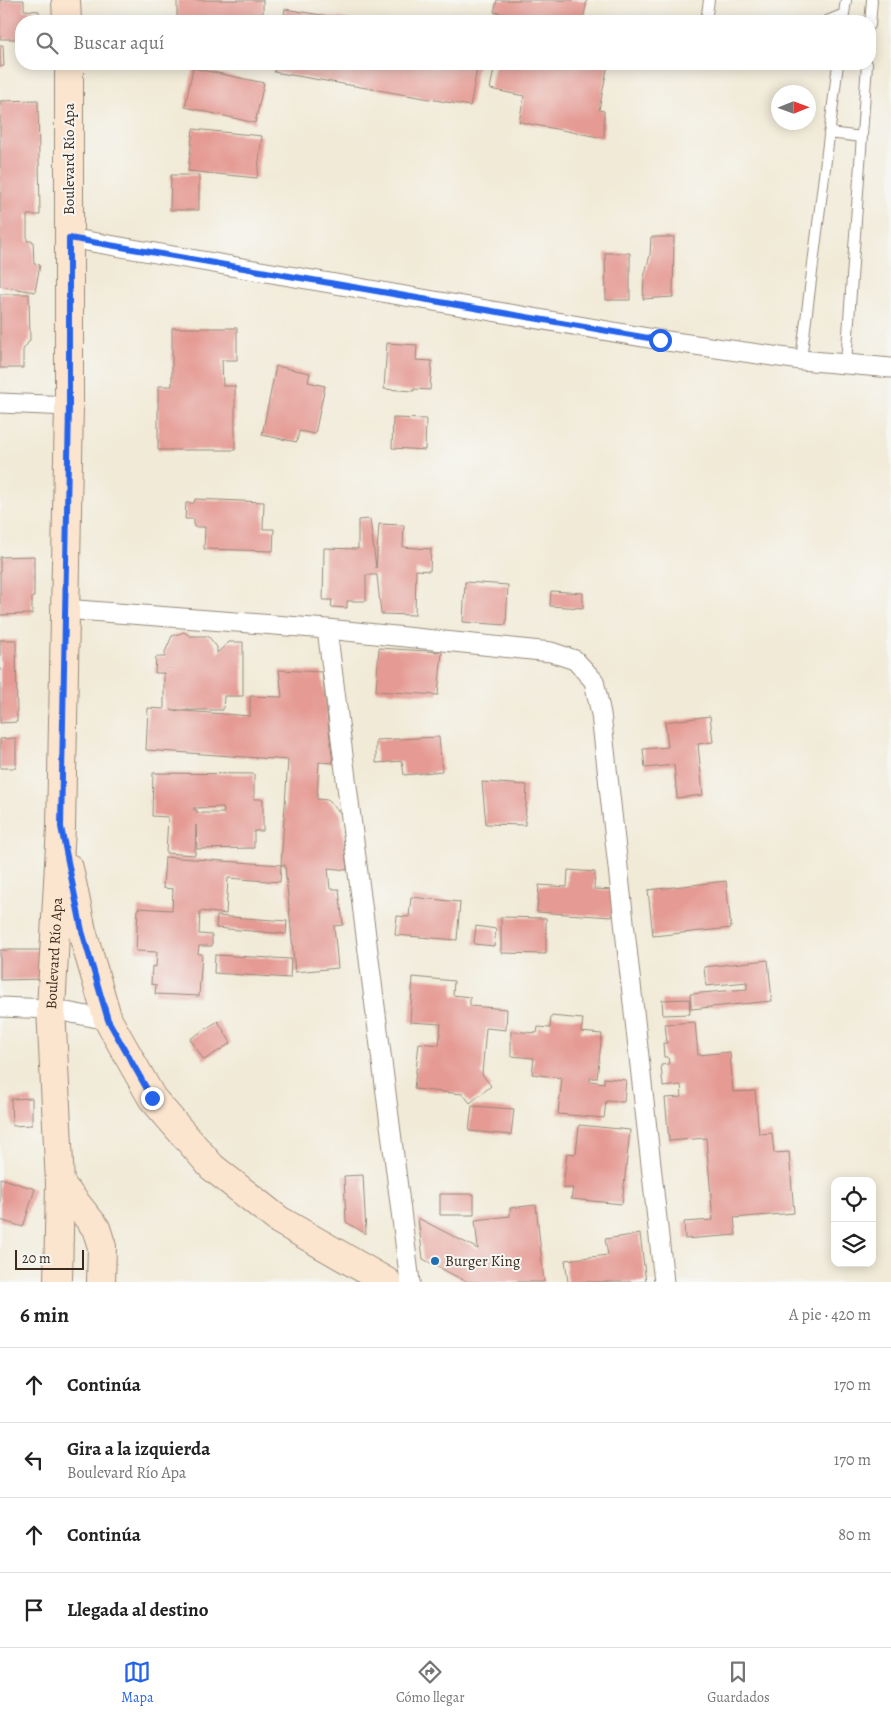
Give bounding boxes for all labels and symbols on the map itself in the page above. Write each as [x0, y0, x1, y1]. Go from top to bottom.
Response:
north arrow [771, 85, 816, 130]
street label: Boulevard Río Apa [59, 103, 79, 215]
route start [649, 329, 672, 352]
street label: Boulevard Río Apa [41, 897, 67, 1010]
route end [141, 1087, 164, 1110]
scale bar [15, 1247, 84, 1270]
place label: Burger King [445, 1251, 521, 1271]
marker: Burger King [429, 1255, 441, 1267]

